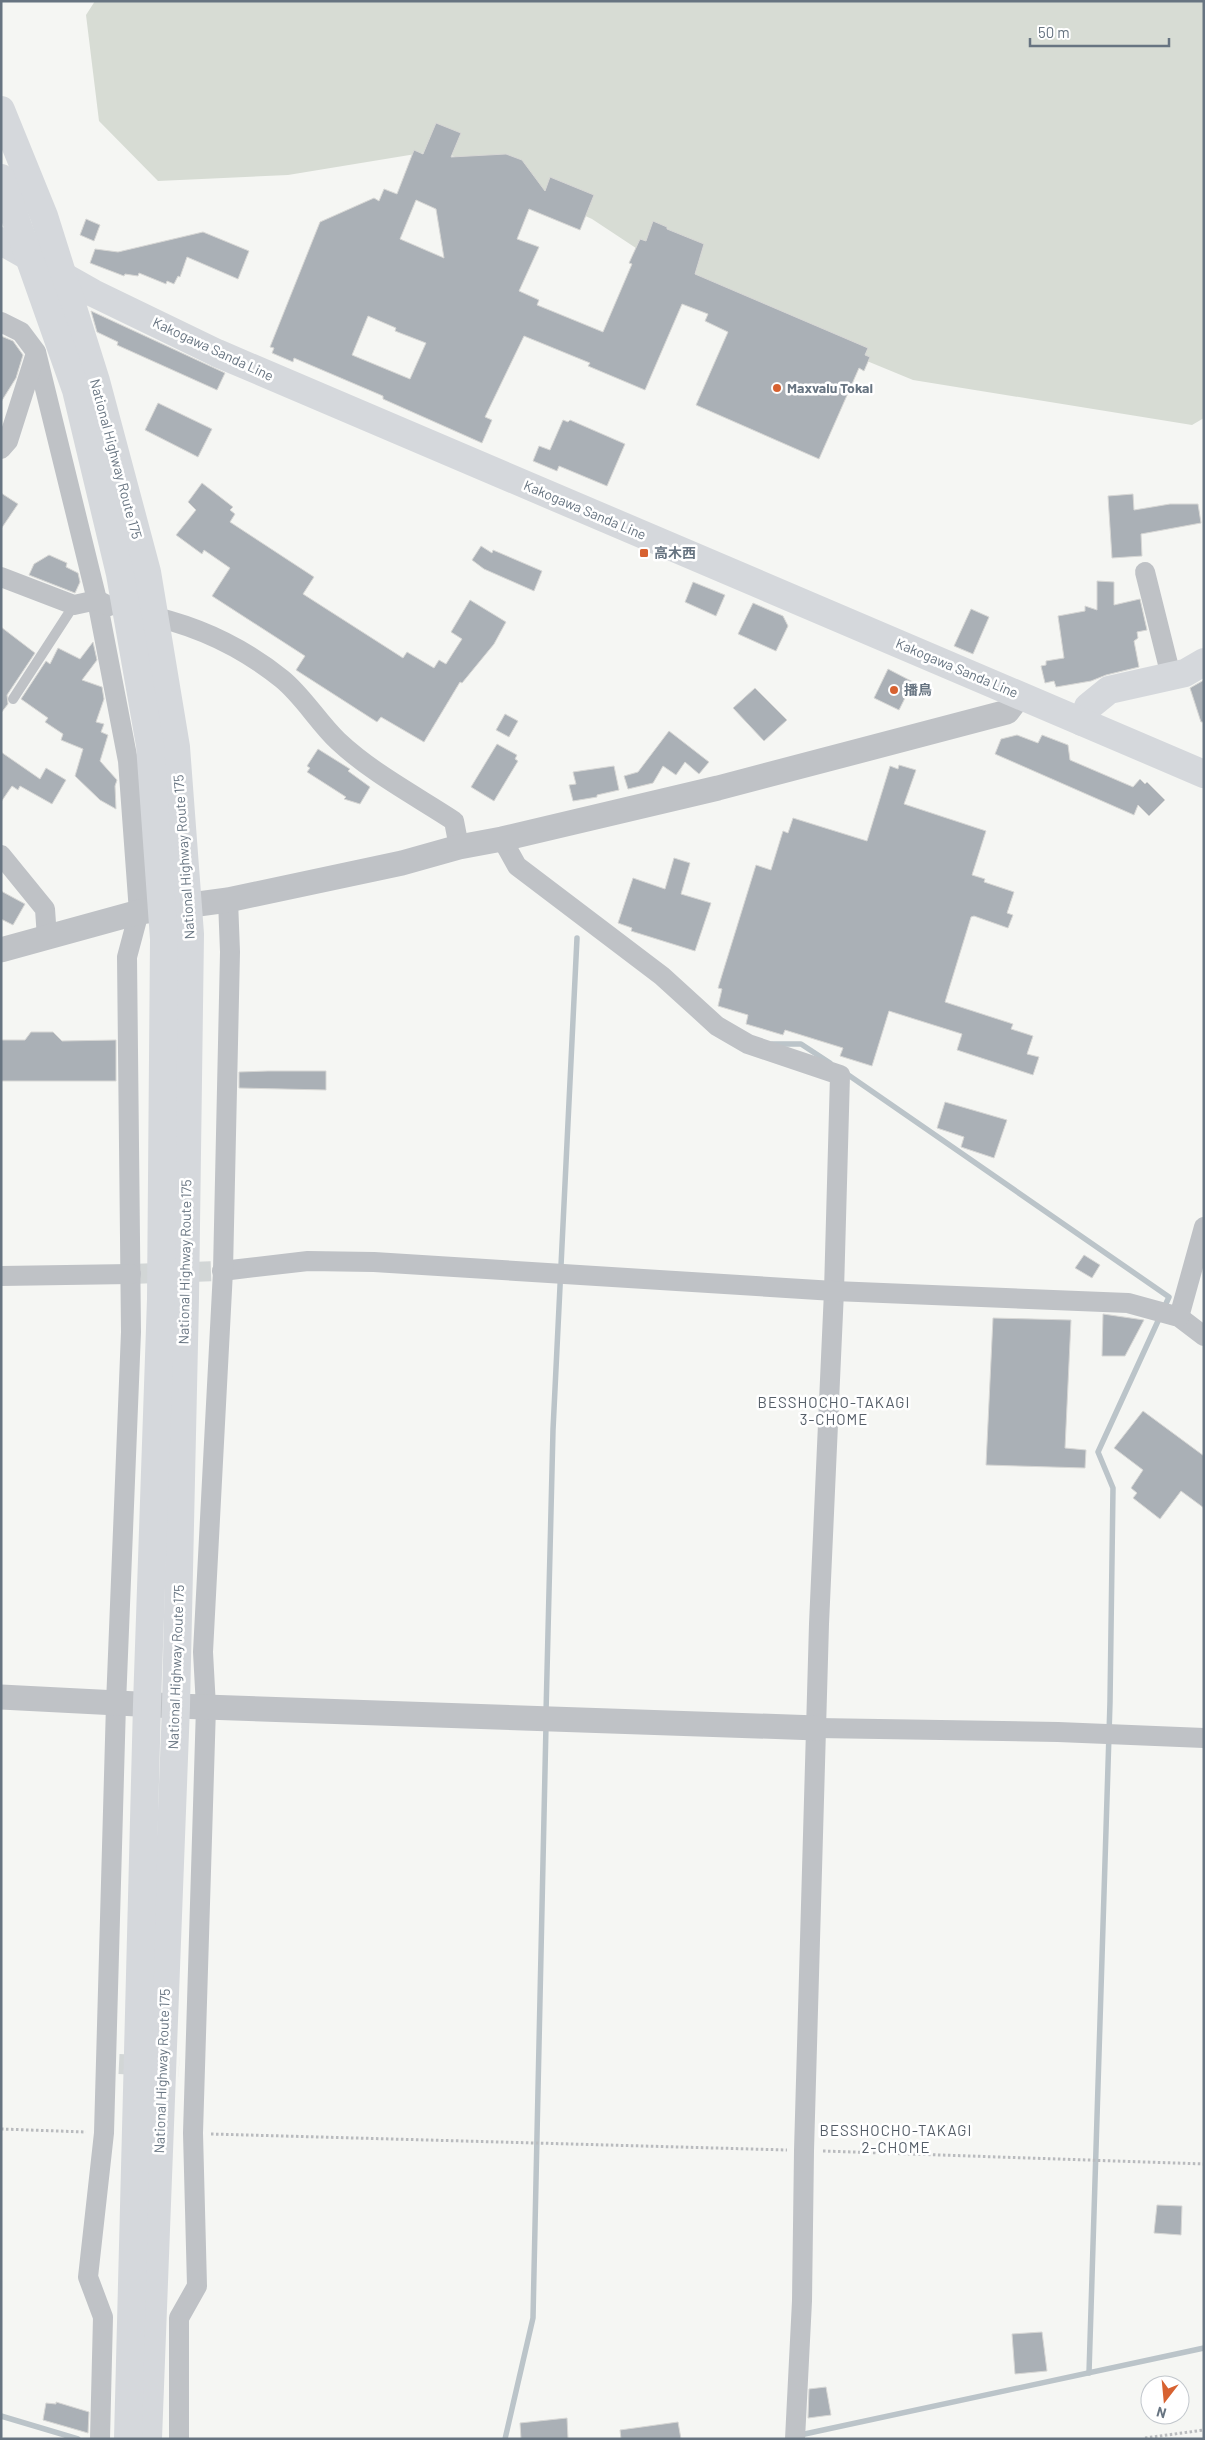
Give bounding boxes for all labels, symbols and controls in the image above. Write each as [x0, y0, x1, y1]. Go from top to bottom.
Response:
scale bar [1030, 15, 1169, 47]
text: 50 m [1038, 23, 1070, 41]
street label: Kakogawa Sanda Line [150, 313, 276, 384]
street label: National Highway Route 175 [87, 377, 146, 541]
place label: Maxvalu Tokai [787, 379, 873, 396]
marker: Maxvalu Tokai [771, 382, 783, 394]
street label: Kakogawa Sanda Line [521, 476, 649, 543]
place label: 高木西 [654, 544, 696, 561]
marker: 高木西 [638, 547, 650, 559]
street label: Kakogawa Sanda Line [893, 634, 1021, 701]
place label: 播鳥 [904, 681, 932, 698]
marker: 播鳥 [888, 684, 900, 696]
street label: National Highway Route 175 [169, 774, 198, 940]
street label: National Highway Route 175 [175, 1179, 194, 1345]
district label: BESSHOCHO-TAKAGI 3-CHOME [758, 1393, 910, 1428]
street label: National Highway Route 175 [164, 1584, 187, 1750]
street label: National Highway Route 175 [150, 1988, 173, 2154]
district label: BESSHOCHO-TAKAGI 2-CHOME [820, 2121, 972, 2156]
north arrow [1140, 2375, 1190, 2425]
text: N [1154, 2404, 1168, 2422]

